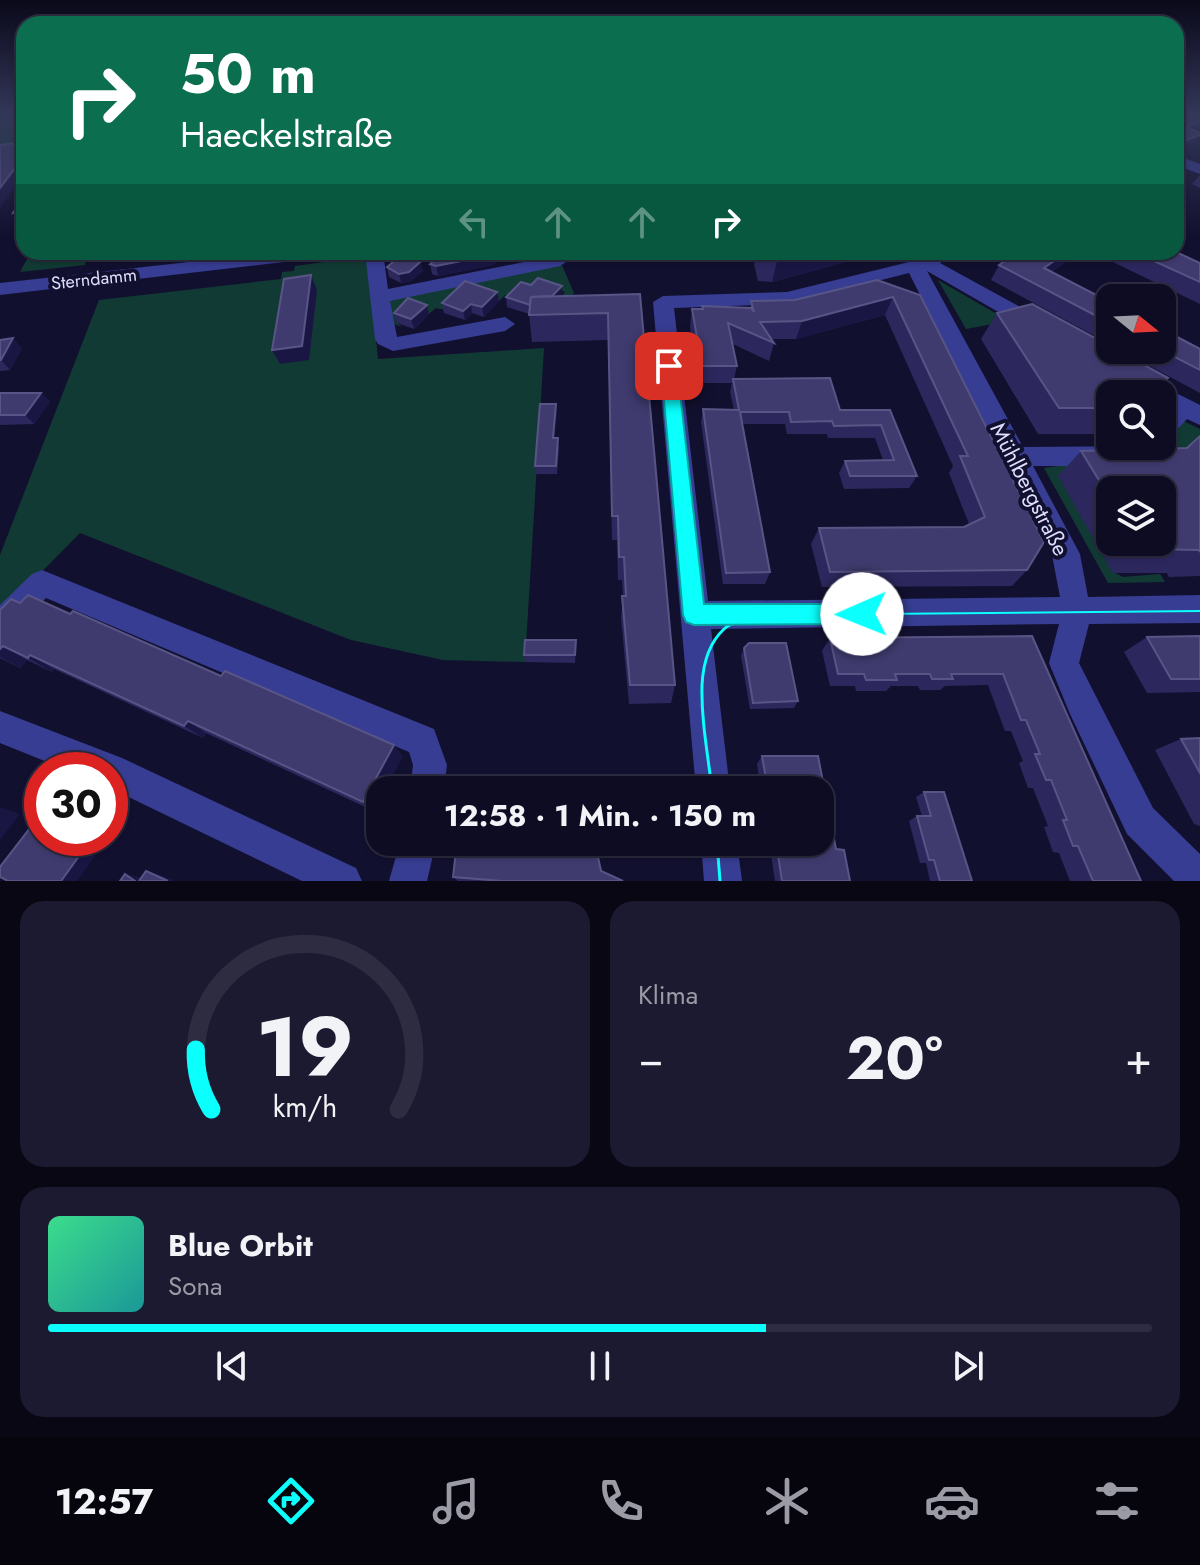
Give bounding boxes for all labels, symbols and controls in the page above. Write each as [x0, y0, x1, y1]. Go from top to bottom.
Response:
text: 50 m [180, 33, 316, 114]
icon: right [48, 48, 152, 152]
text: Haeckelstraße [180, 108, 393, 160]
icon: left [452, 200, 496, 244]
icon: ahead [536, 200, 580, 244]
icon: ahead [620, 200, 664, 244]
icon: right [704, 200, 748, 244]
street label: Sterndamm [50, 262, 138, 296]
north arrow [1096, 284, 1176, 364]
map controls [1096, 284, 1176, 556]
pin [635, 332, 703, 400]
icon: arrive [647, 344, 691, 388]
button: search [1096, 380, 1176, 460]
street label: Mühlbergstraße [983, 417, 1077, 561]
button: layers [1096, 476, 1176, 556]
position arrow [820, 572, 904, 656]
speed limit sign: 30 [24, 752, 128, 856]
text: 12:58 · 1 Min. · 150 m [444, 794, 756, 837]
text: Klima [638, 976, 698, 1014]
text: 19 [256, 987, 354, 1107]
text: 20° [846, 1015, 943, 1102]
text: − [638, 1027, 664, 1091]
text: + [1125, 1027, 1152, 1091]
text: km/h [273, 1086, 337, 1128]
text: Blue Orbit [168, 1224, 313, 1267]
text: Sona [168, 1267, 223, 1305]
icon: previous [210, 1344, 254, 1388]
icon: pause [578, 1344, 622, 1388]
icon: next [946, 1344, 990, 1388]
icon: directions [263, 1473, 319, 1529]
icon: music [428, 1473, 484, 1529]
icon: phone [593, 1473, 649, 1529]
icon: climate [759, 1473, 815, 1529]
icon: car [924, 1473, 980, 1529]
icon: filters [1089, 1473, 1145, 1529]
text: 12:57 [55, 1475, 153, 1527]

